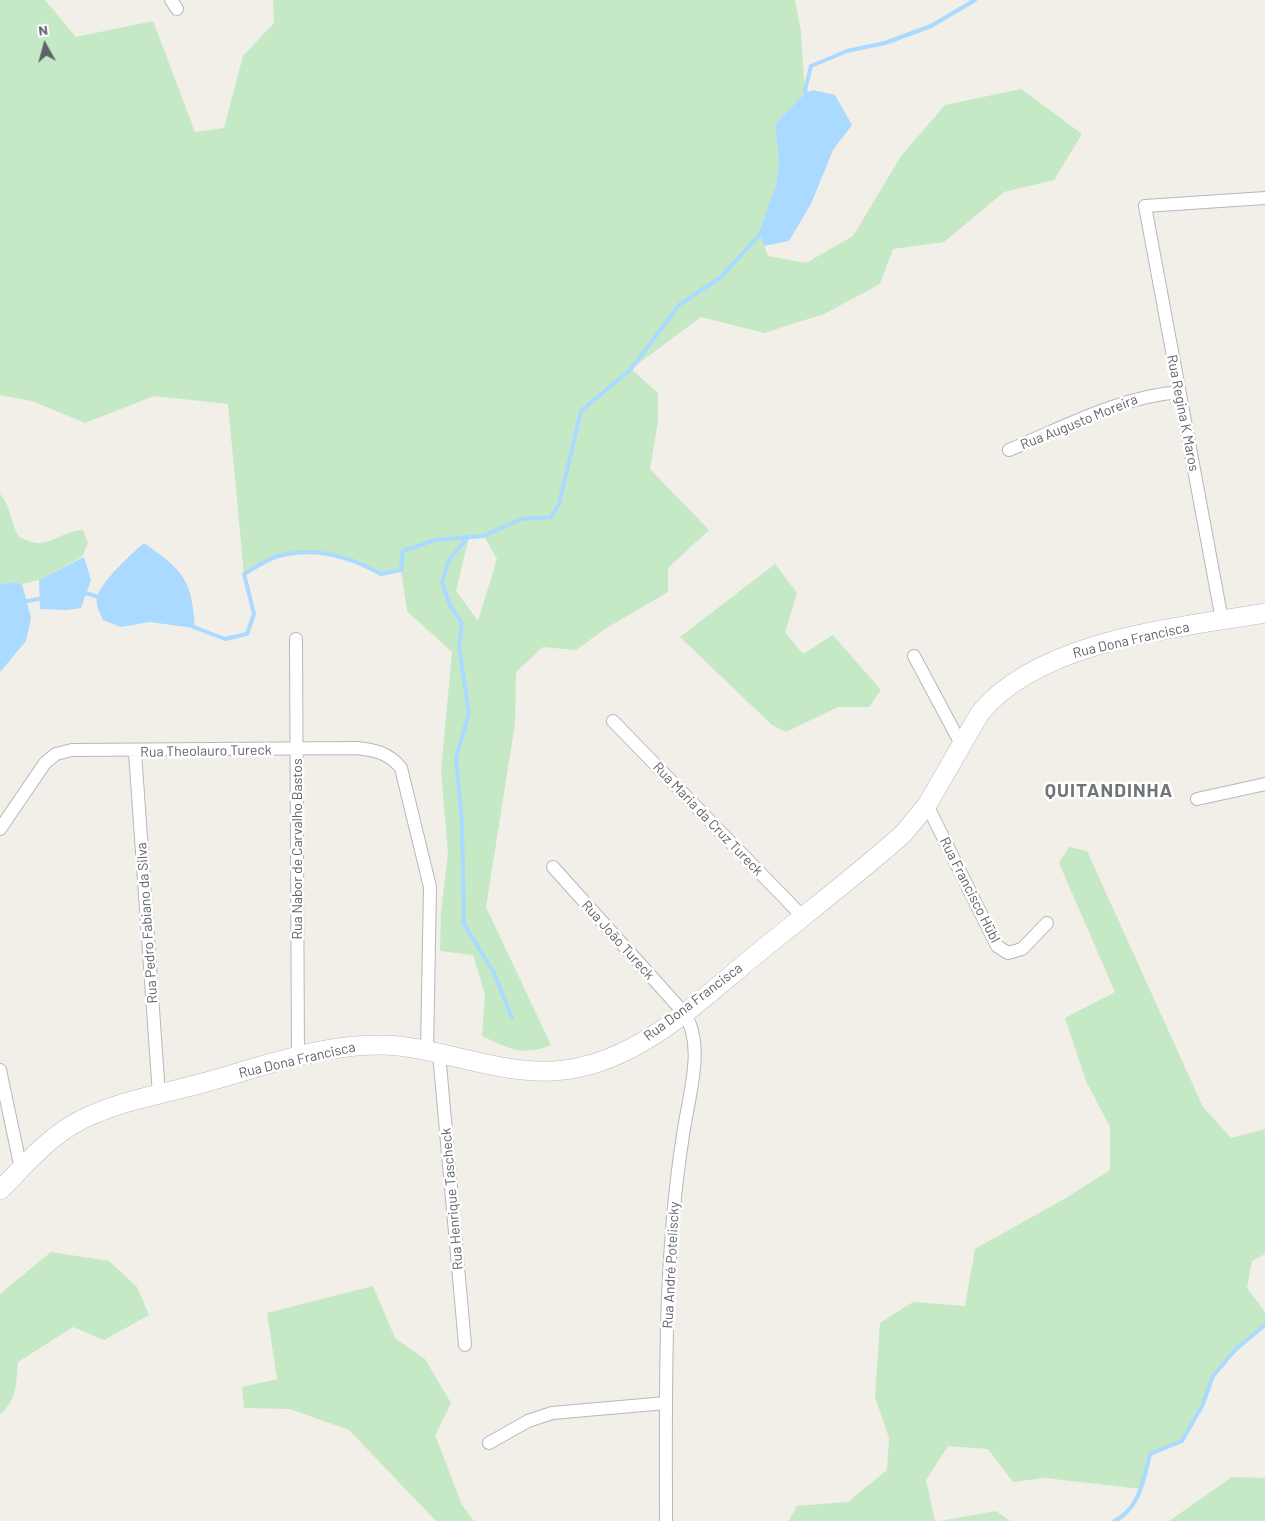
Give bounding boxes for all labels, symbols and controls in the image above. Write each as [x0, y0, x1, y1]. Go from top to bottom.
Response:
north arrow [20, 20, 70, 70]
text: N [37, 21, 49, 39]
street label: Rua Regina K Maros [1163, 353, 1203, 473]
street label: Rua Augusto Moreira [1018, 391, 1140, 453]
street label: Rua Dona Francisca [1071, 618, 1191, 662]
street label: Rua Theolauro Tureck [140, 741, 272, 761]
street label: Rua Nabor de Carvalho Bastos [289, 758, 305, 940]
street label: Rua Maria da Cruz Tureck [649, 759, 767, 879]
district label: QUITANDINHA [1043, 780, 1175, 802]
street label: Rua Francisco Hübl [936, 834, 1004, 946]
street label: Rua Pedro Fabiano da Silva [133, 842, 161, 1004]
street label: Rua João Tureck [578, 897, 658, 983]
street label: Rua Dona Francisca [640, 959, 746, 1045]
street label: Rua Dona Francisca [237, 1038, 357, 1082]
street label: Rua Henrique Tascheck [437, 1127, 467, 1271]
street label: Rua André Poteliscky [659, 1201, 683, 1329]

